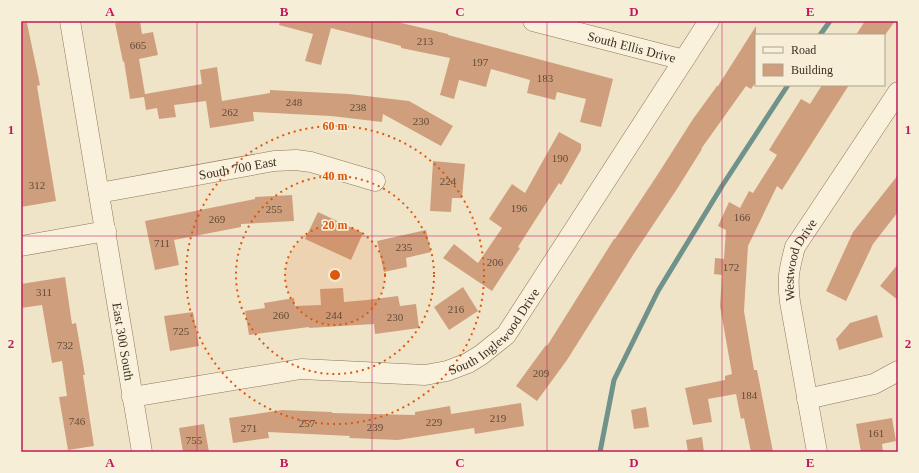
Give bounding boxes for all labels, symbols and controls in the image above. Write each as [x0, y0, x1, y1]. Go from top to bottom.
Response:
text: A [105, 4, 115, 19]
text: B [280, 4, 289, 19]
text: C [455, 4, 465, 19]
text: D [629, 4, 639, 19]
text: E [806, 4, 814, 19]
street label: South Ellis Drive [586, 28, 677, 66]
legend [755, 34, 885, 86]
house number: 213 [417, 35, 434, 47]
house number: 665 [130, 39, 147, 51]
text: Road [791, 43, 816, 57]
house number: 197 [472, 56, 489, 68]
text: Building [791, 63, 833, 77]
house number: 183 [537, 72, 554, 84]
house number: 248 [286, 96, 303, 108]
house number: 238 [350, 101, 367, 113]
house number: 262 [222, 106, 238, 118]
house number: 230 [413, 115, 430, 127]
text: 60 m [323, 119, 348, 133]
text: 1 [8, 122, 14, 137]
text: 1 [905, 122, 911, 137]
house number: 190 [552, 152, 569, 164]
street label: South 700 East [198, 154, 277, 183]
text: 40 m [323, 169, 348, 183]
house number: 224 [440, 175, 457, 187]
house number: 312 [29, 179, 45, 191]
house number: 196 [511, 202, 528, 214]
house number: 255 [266, 203, 283, 215]
house number: 166 [734, 211, 751, 223]
house number: 269 [209, 213, 226, 225]
street label: Westwood Drive [782, 216, 820, 302]
text: 20 m [323, 218, 348, 232]
house number: 711 [154, 237, 170, 249]
house number: 235 [396, 241, 413, 253]
house number: 206 [487, 256, 504, 268]
house number: 172 [723, 261, 739, 273]
centre of rings [328, 268, 342, 282]
street label: South Inglewood Drive [446, 285, 542, 378]
house number: 311 [36, 286, 52, 298]
street label: East 300 South [109, 302, 137, 382]
house number: 216 [448, 303, 465, 315]
house number: 260 [273, 309, 290, 321]
house number: 244 [326, 309, 343, 321]
house number: 230 [387, 311, 404, 323]
house number: 725 [173, 325, 190, 337]
text: 2 [8, 336, 14, 351]
text: 2 [905, 336, 911, 351]
house number: 732 [57, 339, 73, 351]
house number: 209 [533, 367, 550, 379]
house number: 184 [741, 389, 758, 401]
house number: 219 [490, 412, 507, 424]
house number: 746 [69, 415, 86, 427]
house number: 229 [426, 416, 443, 428]
house number: 257 [299, 417, 316, 429]
house number: 239 [367, 421, 384, 433]
house number: 271 [241, 422, 257, 434]
house number: 161 [868, 427, 884, 439]
house number: 755 [186, 434, 203, 446]
text: A [105, 455, 115, 470]
text: B [280, 455, 289, 470]
text: C [455, 455, 465, 470]
text: D [629, 455, 639, 470]
text: E [806, 455, 814, 470]

